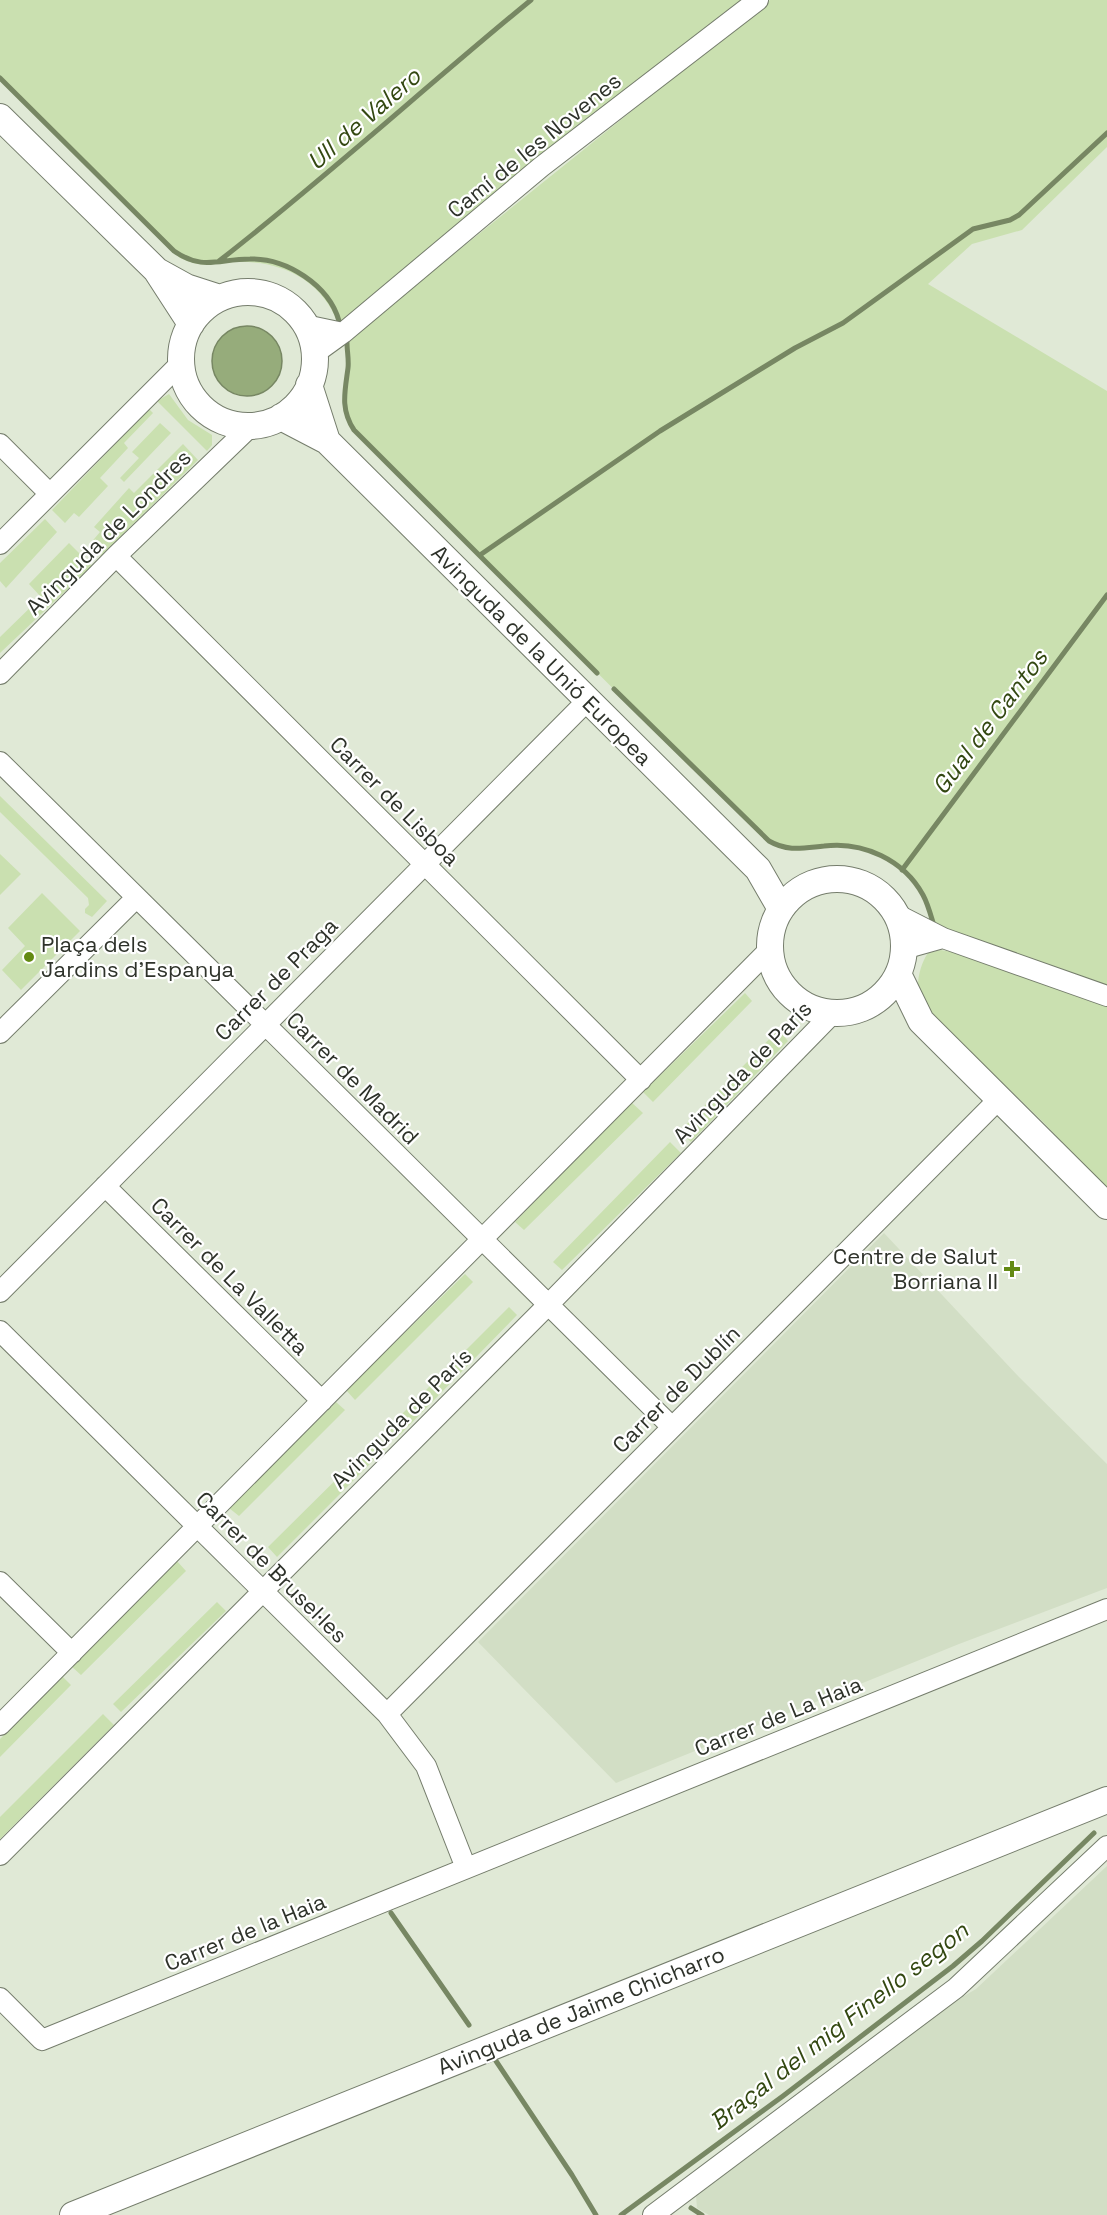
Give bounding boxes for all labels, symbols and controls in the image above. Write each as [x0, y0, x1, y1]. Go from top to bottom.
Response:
water label: Ull de Valero [300, 60, 428, 176]
street label: Camí de les Novenes [441, 66, 627, 224]
street label: Avinguda de Londres [19, 443, 197, 621]
street label: Avinguda de la Unió Europea [426, 539, 658, 771]
water label: Gual de Cantos [925, 642, 1055, 800]
street label: Carrer de Lisboa [324, 730, 466, 872]
street label: Carrer de Praga [208, 911, 344, 1047]
place label: Plaça dels Jardins d'Espanya [41, 930, 235, 983]
marker: Plaça dels Jardins d'Espanya [22, 950, 36, 964]
street label: Avinguda de París [667, 995, 817, 1149]
street label: Carrer de Madrid [281, 1006, 425, 1150]
street label: Carrer de La Valletta [145, 1191, 315, 1361]
place label: Centre de Salut Borriana II [833, 1242, 998, 1295]
marker: Centre de Salut Borriana II [1003, 1260, 1021, 1278]
street label: Carrer de Dublín [606, 1319, 746, 1459]
street label: Avinguda de París [325, 1342, 477, 1494]
street label: Carrer de Brusel·les [190, 1485, 354, 1649]
street label: Carrer de La Haia [690, 1670, 866, 1762]
street label: Carrer de la Haia [160, 1887, 330, 1977]
water label: Braçal del mig Finello segon [703, 1914, 975, 2136]
street label: Avinguda de Jaime Chicharro [433, 1939, 729, 2081]

